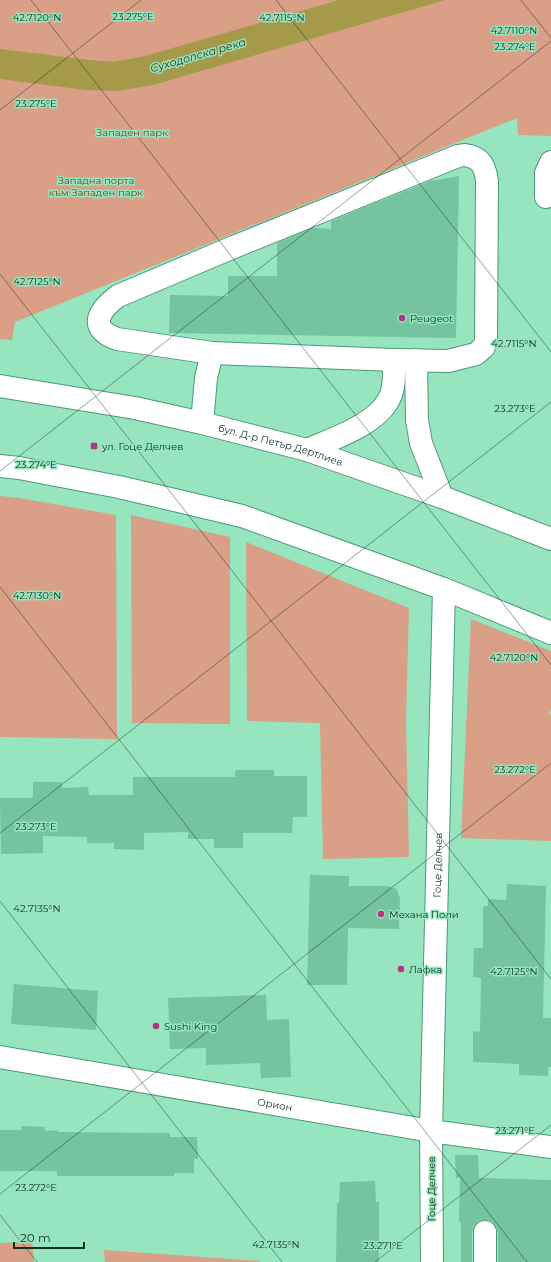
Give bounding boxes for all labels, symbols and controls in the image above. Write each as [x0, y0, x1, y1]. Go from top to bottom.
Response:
text: 23.275°E [112, 10, 154, 23]
text: 42.7120°N [13, 11, 61, 24]
text: 42.7115°N [259, 11, 305, 24]
text: 42.7110°N [491, 24, 537, 37]
water label: Суходолска река [149, 35, 248, 75]
text: 23.274°E [494, 40, 536, 53]
text: 23.275°E [15, 97, 57, 110]
park label: Западен парк [96, 126, 168, 139]
park label: Западна порта към Западен парк [49, 174, 143, 199]
text: 42.7125°N [13, 275, 61, 288]
place label: Peugeot [410, 312, 453, 325]
marker: Peugeot [397, 313, 407, 323]
text: 42.7115°N [491, 337, 537, 350]
text: 23.273°E [494, 402, 536, 415]
street label: бул. Д-р Петър Дертлиев [217, 421, 345, 469]
place label: ул. Гоце Делчев [101, 440, 183, 453]
marker: ул. Гоце Делчев [89, 441, 99, 451]
text: 23.274°E [15, 458, 57, 471]
text: 42.7130°N [13, 589, 61, 602]
text: 42.7120°N [490, 651, 538, 664]
text: 23.272°E [494, 763, 536, 776]
text: 23.273°E [15, 820, 57, 833]
street label: Гоце Делчев [431, 832, 445, 898]
text: 42.7135°N [13, 902, 61, 915]
place label: Механа Поли [389, 908, 459, 921]
marker: Механа Поли [376, 909, 386, 919]
place label: Лафка [409, 963, 442, 976]
marker: Лафка [396, 964, 406, 974]
text: 42.7125°N [490, 965, 538, 978]
place label: Sushi King [164, 1020, 217, 1033]
marker: Sushi King [151, 1021, 161, 1031]
street label: Орион [256, 1095, 293, 1114]
text: 23.271°E [495, 1124, 535, 1137]
street label: Гоце Делчев [425, 1157, 438, 1221]
text: 23.272°E [15, 1181, 57, 1194]
scale bar [14, 1224, 84, 1250]
text: 20 m [20, 1230, 51, 1245]
text: 42.7135°N [252, 1238, 300, 1251]
text: 23.271°E [363, 1239, 403, 1252]

